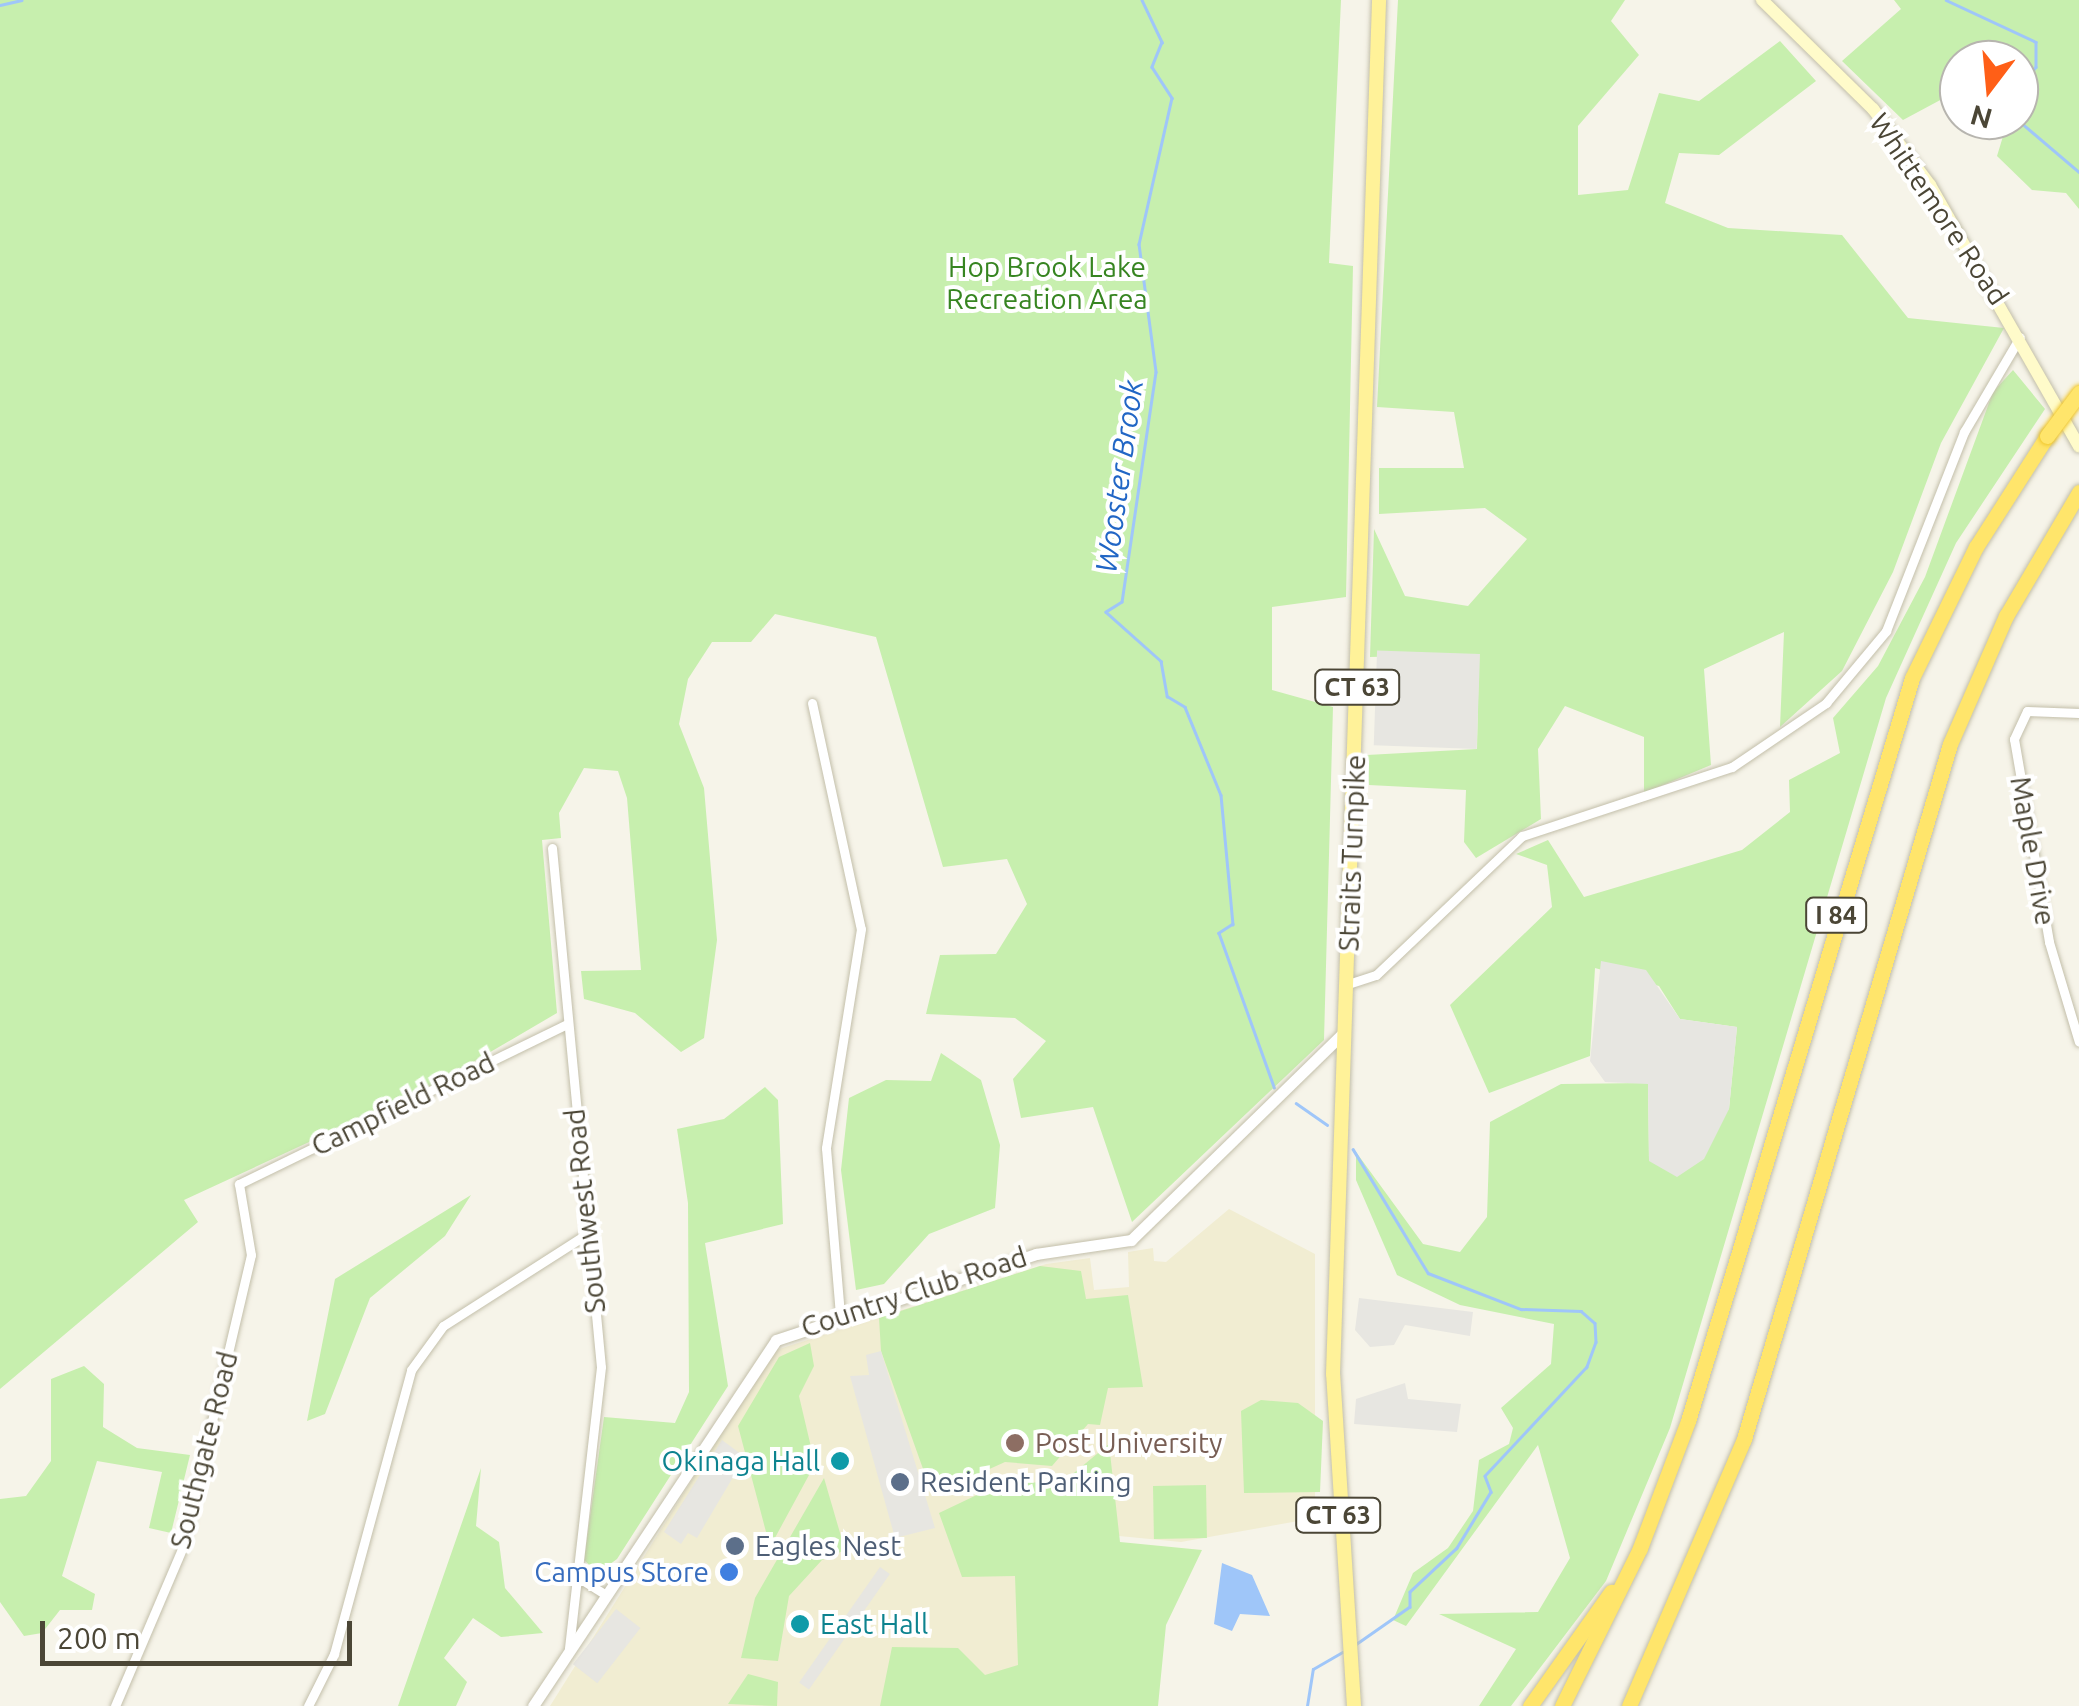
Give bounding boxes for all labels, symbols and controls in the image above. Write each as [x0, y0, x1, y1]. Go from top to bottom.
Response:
north arrow [1939, 40, 2039, 140]
text: N [1967, 100, 1995, 135]
street label: Whittemore Road [1863, 107, 2015, 311]
park label: Hop Brook Lake Recreation Area [946, 250, 1148, 316]
water label: Wooster Brook [1088, 377, 1150, 575]
road number: CT 63 [1312, 667, 1402, 707]
street label: Straits Turnpike [1332, 754, 1372, 952]
street label: Maple Drive [2003, 774, 2063, 928]
road number: I 84 [1804, 895, 1868, 935]
street label: Campfield Road [306, 1045, 500, 1163]
street label: Southwest Road [558, 1107, 612, 1315]
street label: Country Club Road [797, 1240, 1031, 1344]
street label: Southgate Road [163, 1348, 245, 1552]
place label: Post University [1035, 1426, 1222, 1460]
marker: Post University [1004, 1432, 1026, 1454]
place label: Okinaga Hall [661, 1444, 820, 1478]
marker: Okinaga Hall [829, 1450, 851, 1472]
place label: Resident Parking [920, 1465, 1132, 1499]
marker: Resident Parking [889, 1471, 911, 1493]
road number: CT 63 [1293, 1495, 1383, 1535]
place label: Eagles Nest [755, 1529, 901, 1563]
marker: Eagles Nest [724, 1535, 746, 1557]
place label: Campus Store [534, 1555, 709, 1589]
marker: Campus Store [718, 1561, 740, 1583]
scale bar [45, 1601, 358, 1663]
place label: East Hall [820, 1607, 928, 1641]
marker: East Hall [789, 1613, 811, 1635]
text: 200 m [57, 1621, 141, 1655]

